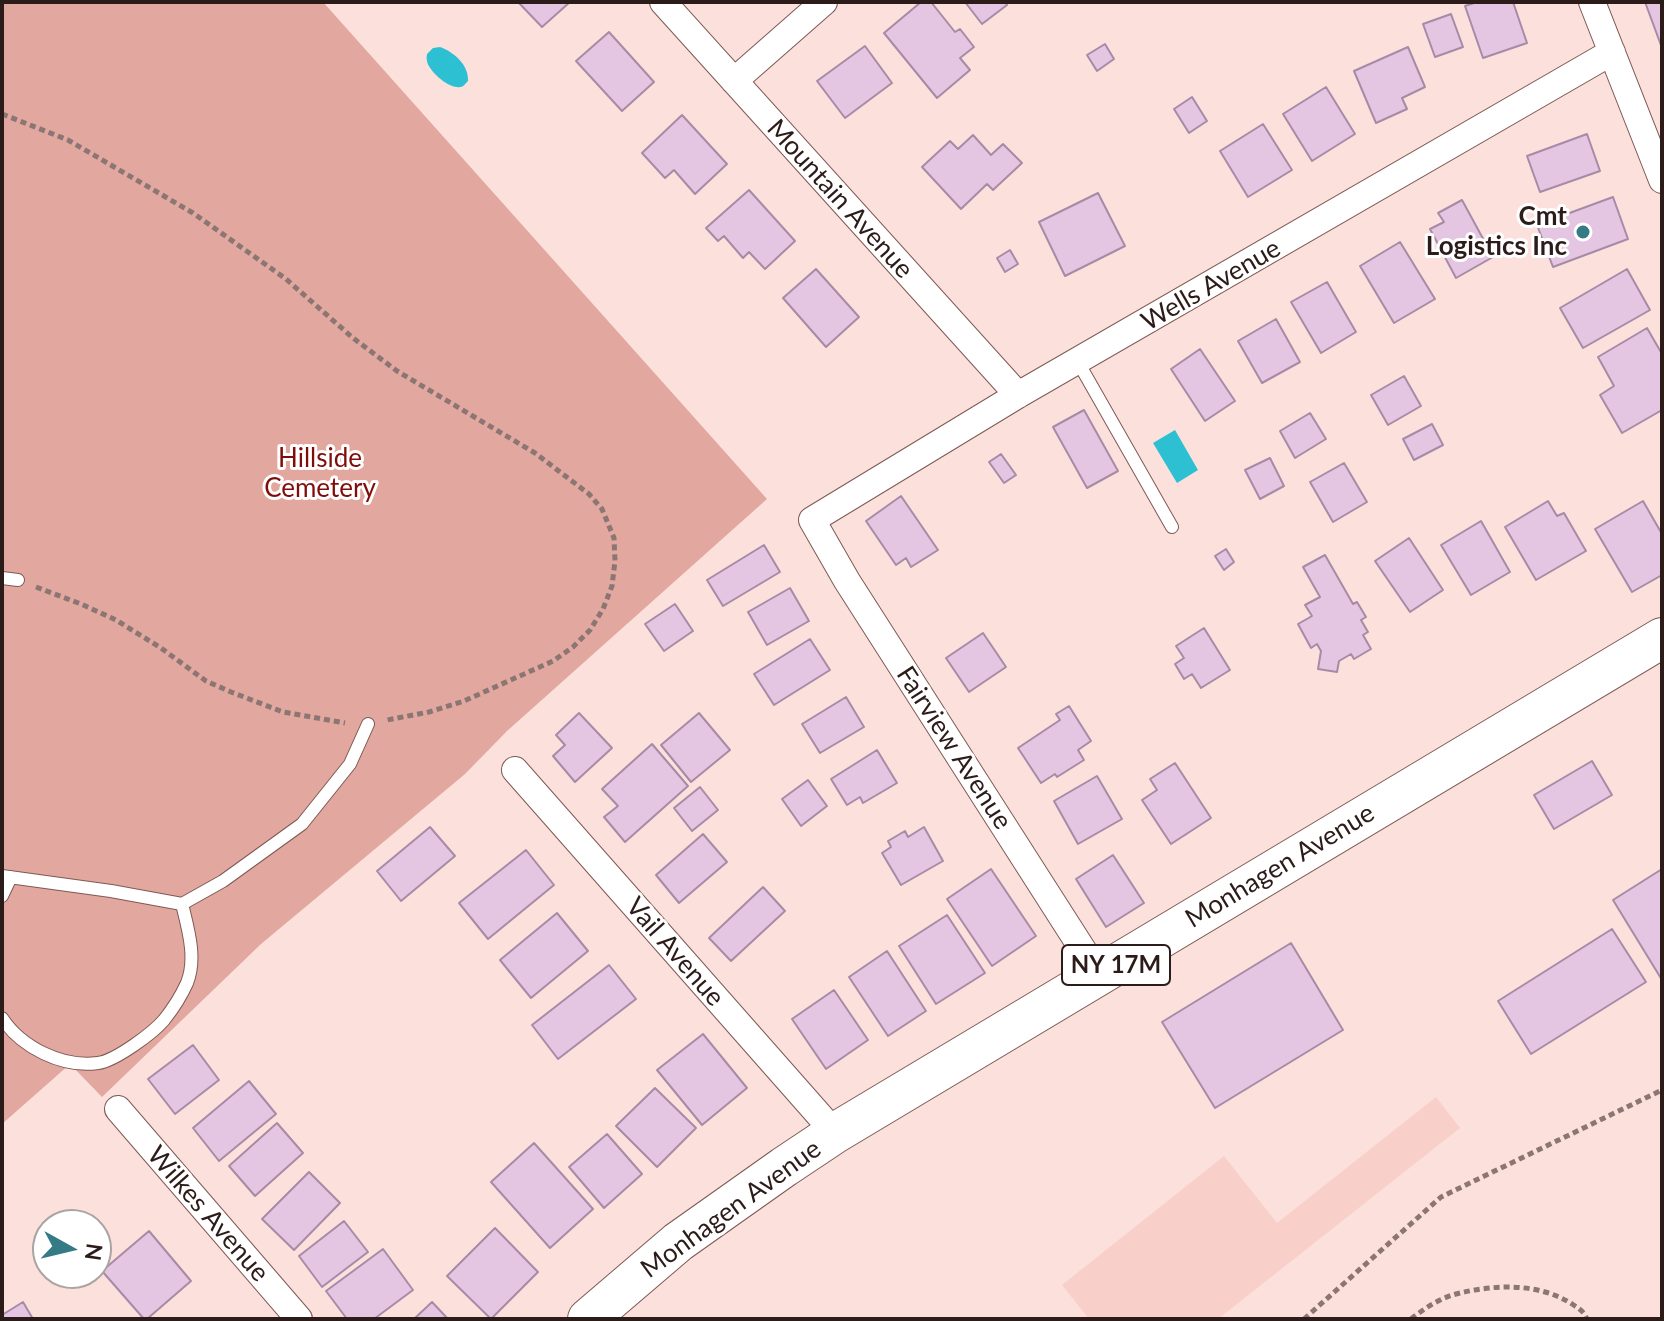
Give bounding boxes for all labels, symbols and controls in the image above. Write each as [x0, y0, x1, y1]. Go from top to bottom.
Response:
street label: Mountain Avenue [760, 113, 920, 285]
place label: Cmt Logistics Inc [1426, 201, 1567, 262]
marker: Cmt Logistics Inc [1574, 223, 1592, 241]
street label: Wells Avenue [1136, 233, 1286, 337]
park label: Hillside Cemetery [264, 443, 376, 504]
street label: Fairview Avenue [890, 661, 1018, 835]
street label: Monhagen Avenue [1180, 797, 1380, 935]
street label: Vail Avenue [619, 891, 731, 1013]
road number: NY 17M [1062, 945, 1170, 985]
street label: Monhagen Avenue [635, 1133, 827, 1285]
street label: Wilkes Avenue [141, 1140, 275, 1288]
north arrow [32, 1209, 112, 1289]
text: N [80, 1242, 109, 1262]

